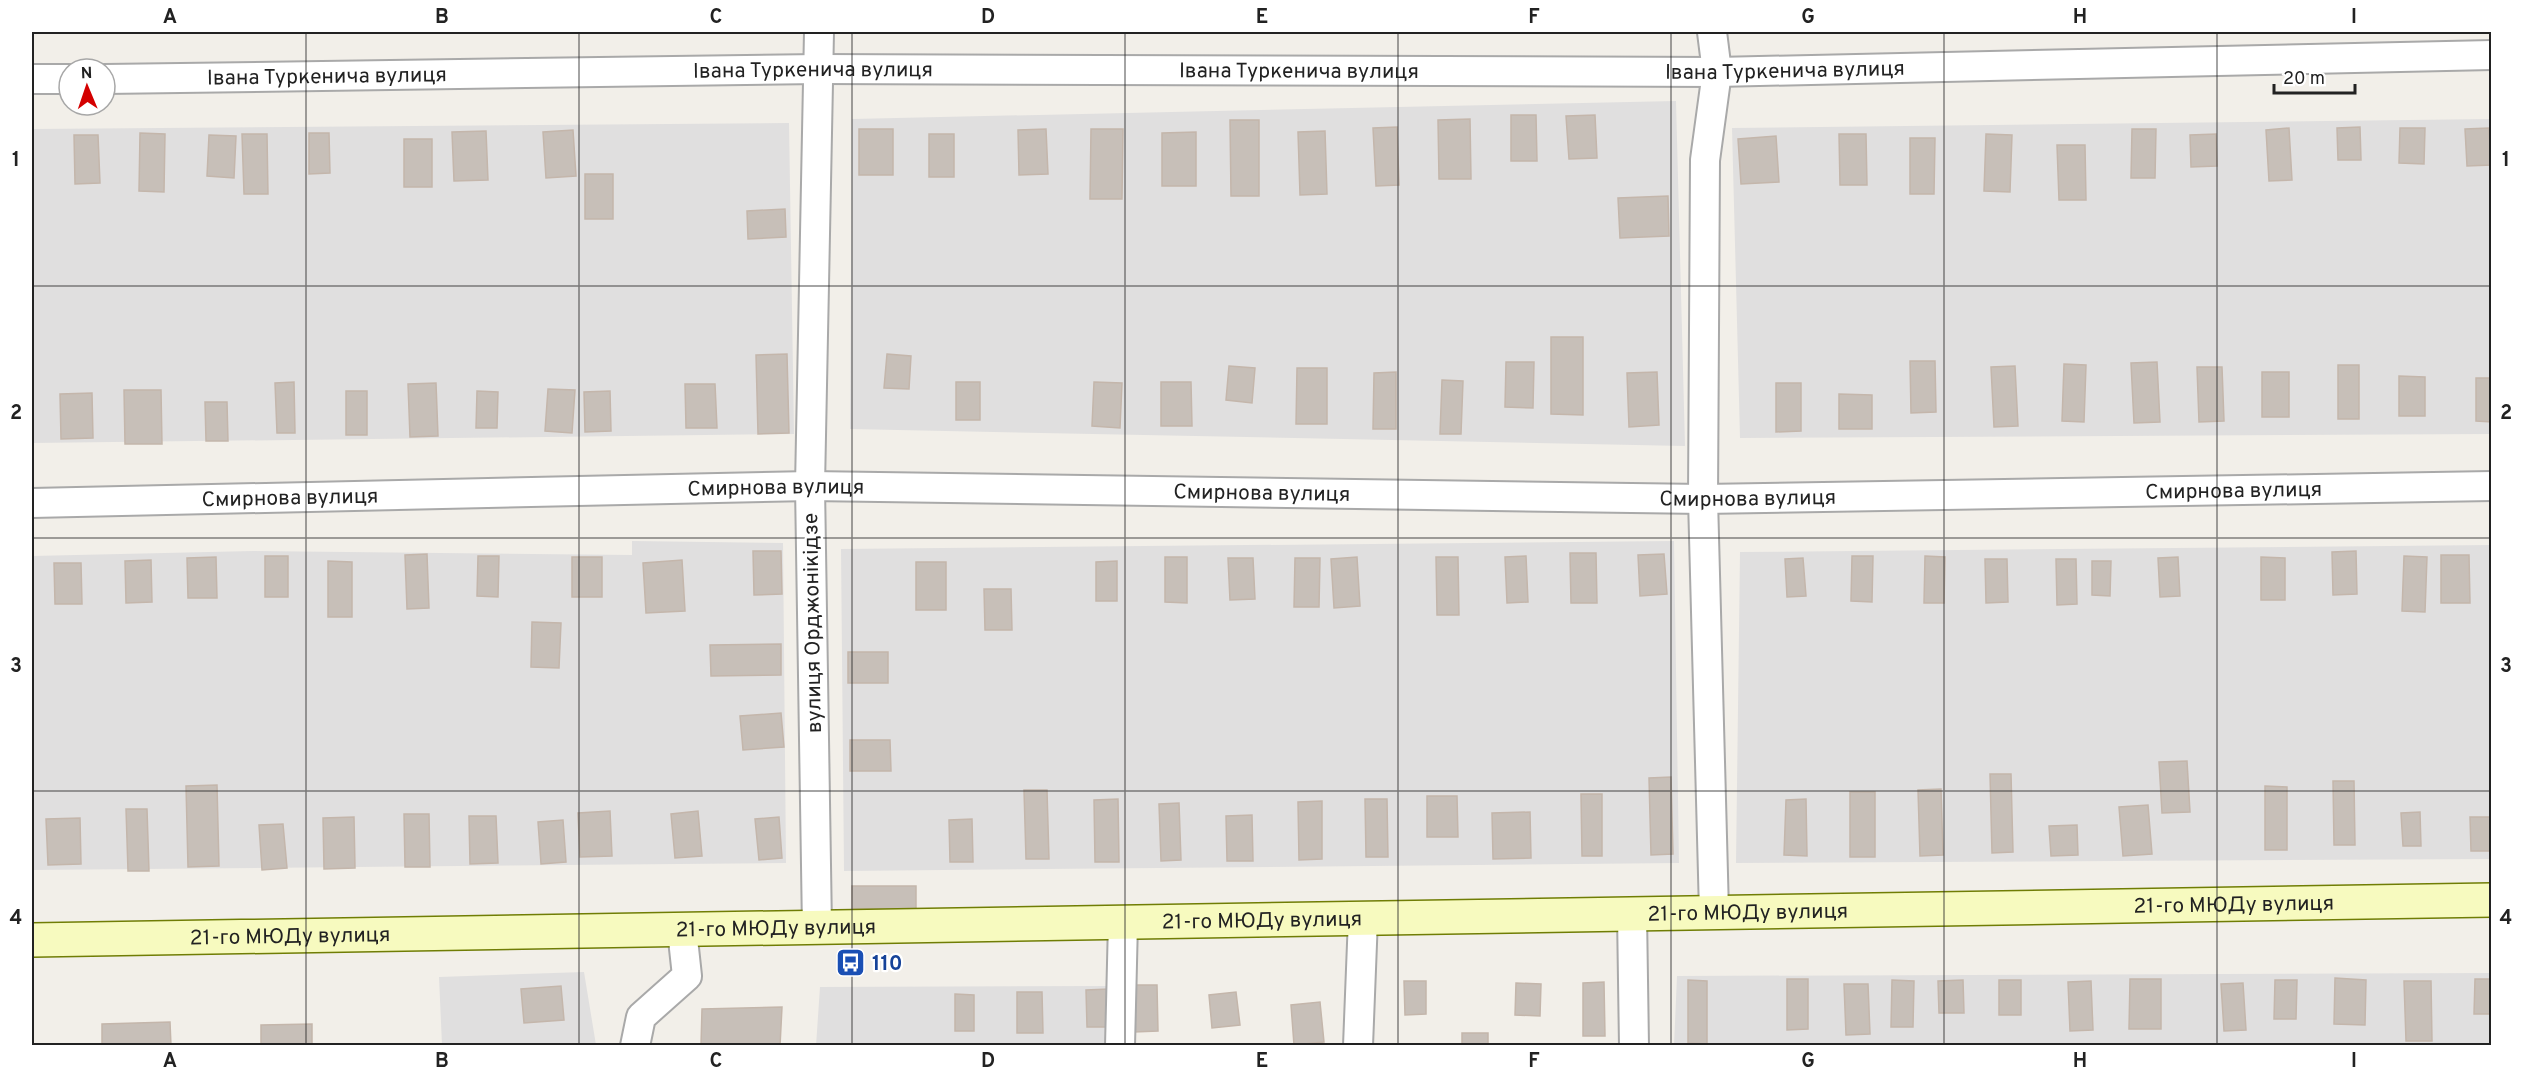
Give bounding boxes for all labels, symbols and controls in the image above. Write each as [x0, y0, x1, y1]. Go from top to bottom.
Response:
text: A [163, 5, 177, 31]
text: B [435, 5, 449, 31]
text: C [710, 5, 722, 31]
text: D [981, 5, 995, 31]
text: E [1256, 5, 1268, 31]
text: F [1528, 5, 1540, 31]
text: G [1801, 5, 1815, 31]
text: H [2073, 5, 2087, 31]
text: I [2351, 5, 2357, 31]
street label: Івана Туркенича вулиця [1665, 56, 1905, 87]
north arrow [57, 57, 117, 117]
street label: Івана Туркенича вулиця [693, 57, 933, 86]
scale bar [2274, 57, 2355, 95]
street label: Івана Туркенича вулиця [1179, 58, 1419, 86]
street label: Івана Туркенича вулиця [207, 62, 447, 93]
text: N [80, 64, 93, 84]
text: 20 m [2283, 68, 2325, 91]
text: 1 [12, 148, 20, 174]
text: 1 [2502, 148, 2510, 174]
text: 2 [10, 401, 22, 427]
text: 2 [2500, 401, 2512, 427]
street label: Смирнова вулиця [687, 474, 864, 504]
street label: Смирнова вулиця [2145, 477, 2322, 507]
street label: Смирнова вулиця [1173, 479, 1350, 509]
street label: Смирнова вулиця [201, 483, 379, 514]
street label: Смирнова вулиця [1659, 485, 1836, 514]
street label: вулиця Орджонікідзе [798, 513, 829, 733]
text: 3 [10, 654, 22, 680]
text: 3 [2500, 654, 2512, 680]
street label: 21-го МЮДу вулиця [2133, 891, 2334, 921]
street label: 21-го МЮДу вулиця [1647, 898, 1848, 929]
text: 4 [10, 906, 22, 932]
street label: 21-го МЮДу вулиця [1161, 906, 1362, 937]
text: 4 [2500, 906, 2512, 932]
street label: 21-го МЮДу вулиця [675, 914, 876, 945]
street label: 21-го МЮДу вулиця [189, 922, 391, 952]
bus stop icon: 110 [835, 947, 867, 979]
place label: 110 [872, 951, 903, 978]
text: A [163, 1049, 177, 1075]
text: B [435, 1049, 449, 1075]
text: C [710, 1049, 722, 1075]
text: D [981, 1049, 995, 1075]
text: E [1256, 1049, 1268, 1075]
text: F [1528, 1049, 1540, 1075]
text: G [1801, 1049, 1815, 1075]
text: H [2073, 1049, 2087, 1075]
text: I [2351, 1049, 2357, 1075]

